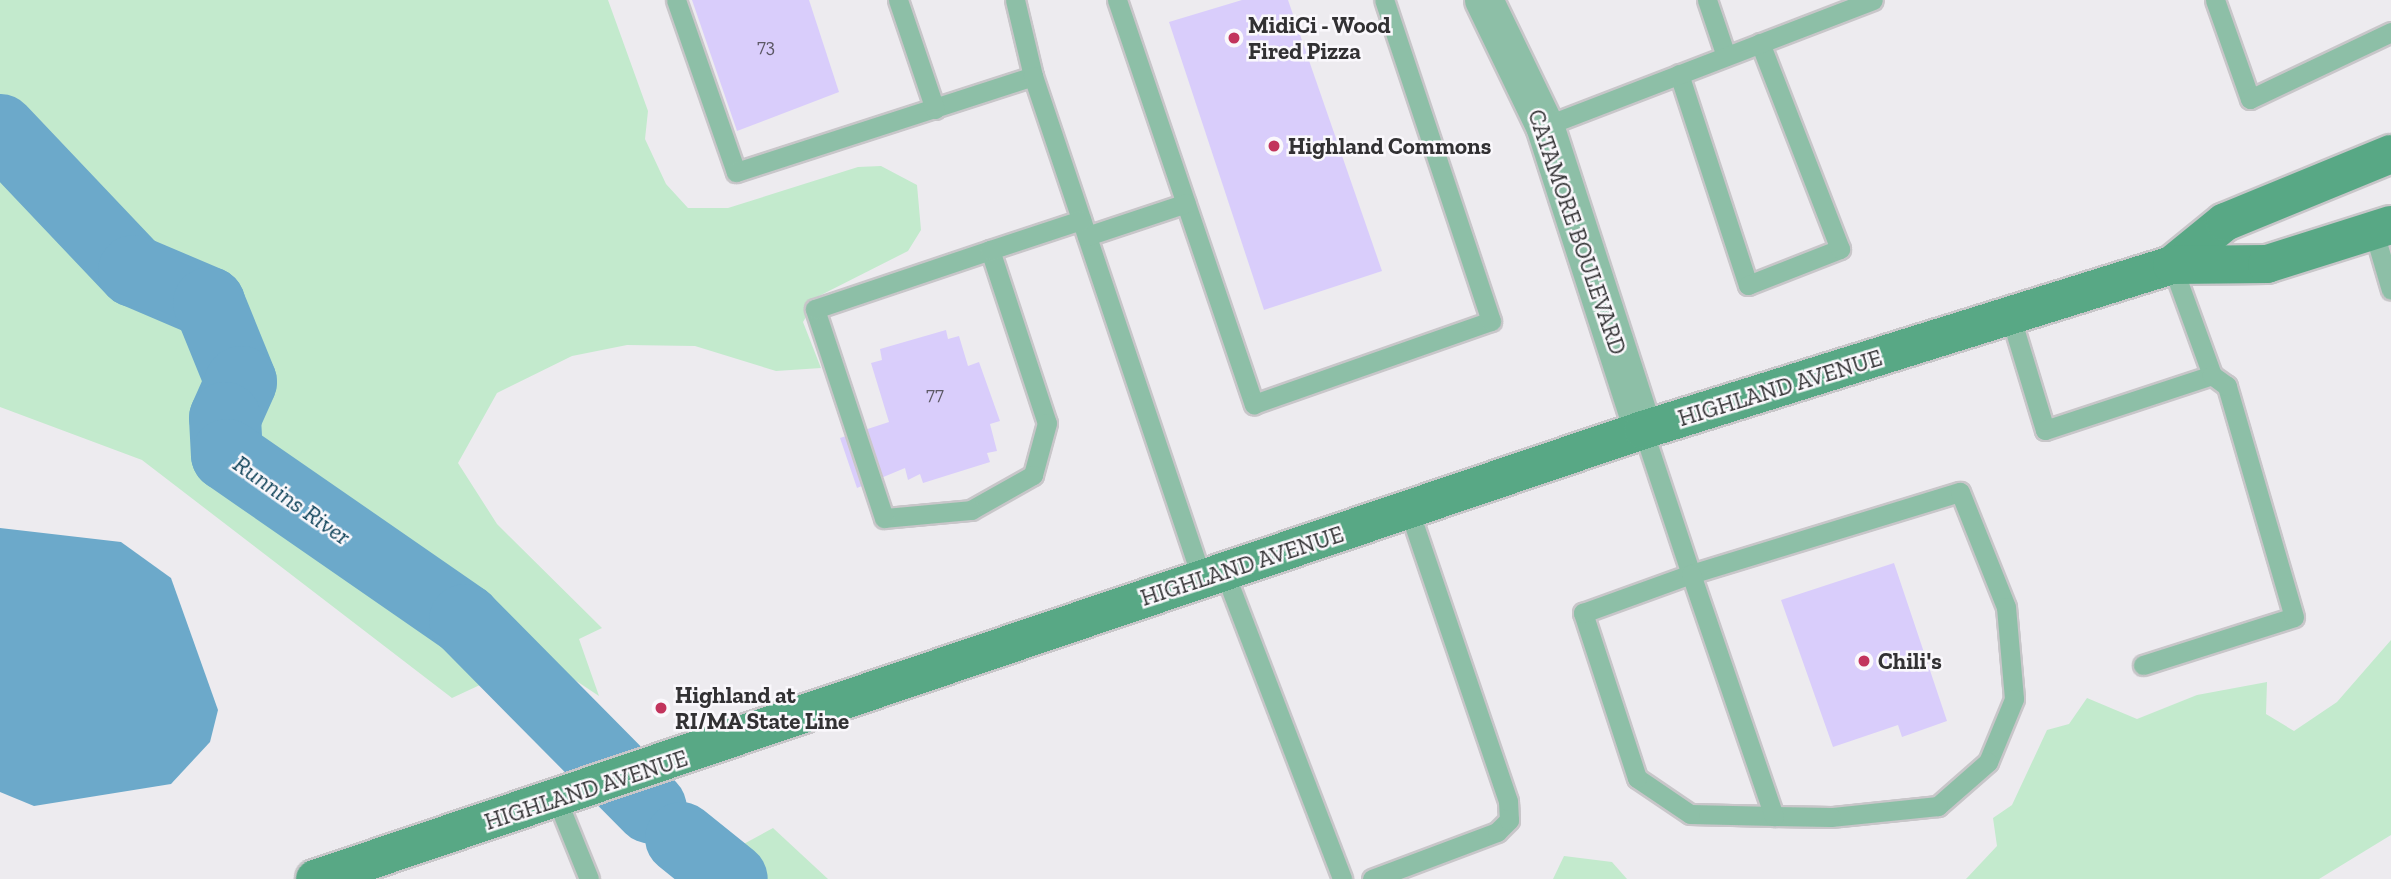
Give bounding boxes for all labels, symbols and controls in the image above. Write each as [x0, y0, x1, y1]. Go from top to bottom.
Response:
place label: MidiCi - Wood Fired Pizza [1248, 11, 1391, 65]
marker: MidiCi - Wood Fired Pizza [1226, 30, 1242, 46]
house number: 73 [757, 35, 775, 57]
street label: CATAMORE BOULEVARD [1522, 106, 1632, 358]
place label: Highland Commons [1288, 132, 1491, 160]
marker: Highland Commons [1266, 138, 1282, 154]
street label: HIGHLAND AVENUE [1674, 344, 1886, 432]
house number: 77 [926, 383, 944, 405]
water label: Runnins River [228, 449, 356, 551]
street label: HIGHLAND AVENUE [1137, 520, 1347, 612]
place label: Chili's [1878, 647, 1942, 675]
marker: Chili's [1856, 653, 1872, 669]
place label: Highland at RI/MA State Line [675, 681, 850, 735]
marker: Highland at RI/MA State Line [653, 700, 669, 716]
street label: HIGHLAND AVENUE [481, 744, 691, 836]

